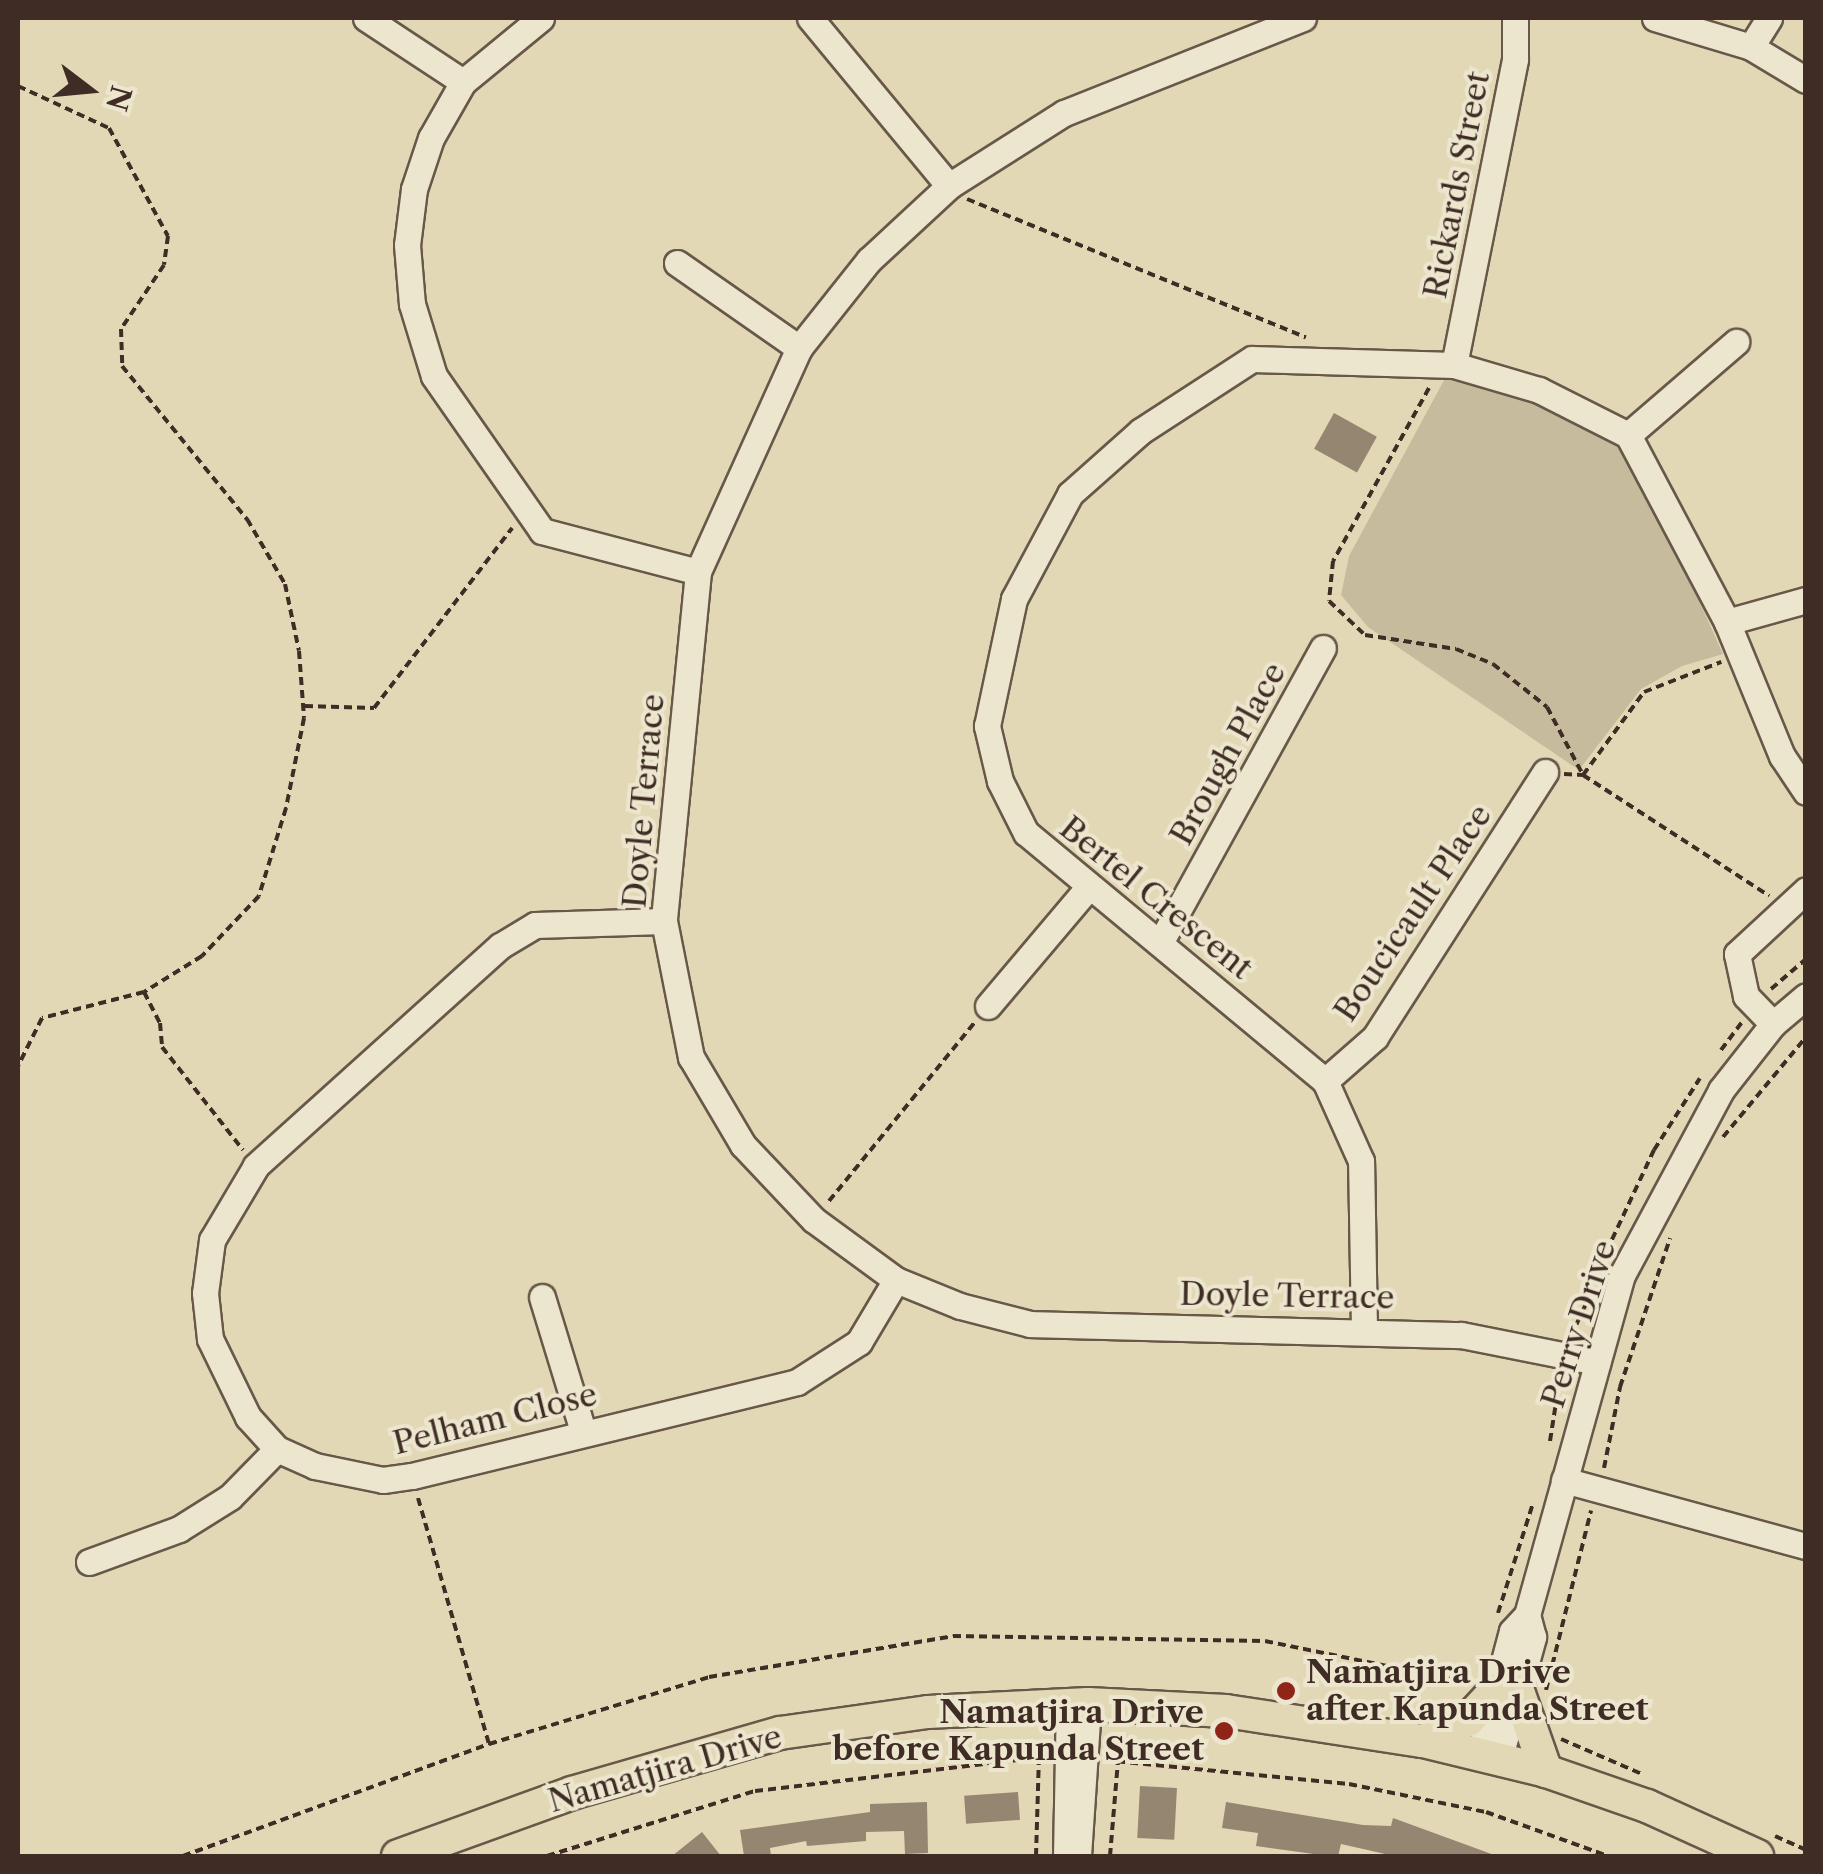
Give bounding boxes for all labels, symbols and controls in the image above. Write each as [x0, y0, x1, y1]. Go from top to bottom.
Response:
north arrow [40, 40, 140, 140]
street label: Rickards Street [1416, 68, 1498, 302]
text: N [99, 82, 139, 115]
street label: Brough Place [1162, 656, 1294, 852]
street label: Doyle Terrace [615, 692, 673, 910]
street label: Boucicault Place [1326, 797, 1500, 1029]
street label: Bertel Crescent [1052, 809, 1260, 987]
street label: Perry Drive [1534, 1235, 1624, 1413]
street label: Doyle Terrace [1179, 1275, 1395, 1317]
street label: Pelham Close [389, 1375, 601, 1463]
place label: Namatjira Drive after Kapunda Street [1306, 1654, 1649, 1729]
marker: Namatjira Drive after Kapunda Street [1275, 1680, 1297, 1702]
place label: Namatjira Drive before Kapunda Street [832, 1694, 1204, 1769]
street label: Namatjira Drive [544, 1717, 786, 1821]
marker: Namatjira Drive before Kapunda Street [1213, 1720, 1235, 1742]

